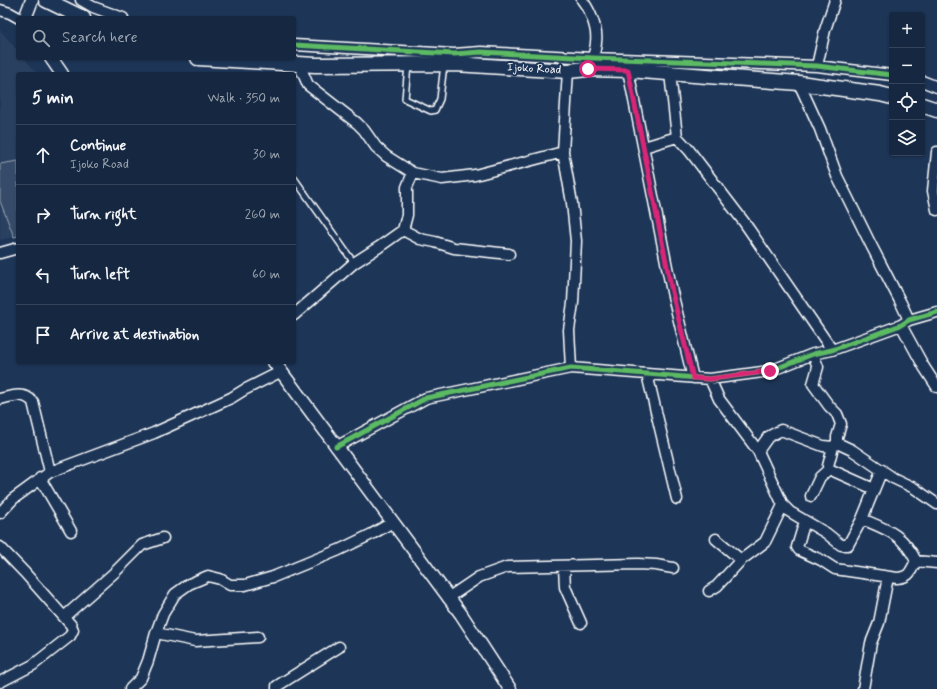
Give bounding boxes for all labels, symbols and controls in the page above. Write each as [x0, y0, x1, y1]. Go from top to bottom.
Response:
map controls [889, 12, 925, 156]
button: + [889, 12, 925, 48]
search box [16, 16, 296, 60]
icon: search [30, 27, 52, 49]
text: Search here [62, 28, 138, 48]
button: − [889, 48, 925, 84]
street label: Ijoko Road [506, 60, 562, 78]
route start [579, 60, 597, 78]
button: locate [889, 84, 925, 120]
text: 5 min [32, 87, 74, 109]
text: Walk · 350 m [207, 90, 280, 107]
button: layers [889, 120, 925, 156]
text: Continue [70, 136, 126, 156]
icon: ahead [32, 144, 54, 166]
text: 30 m [253, 146, 280, 163]
text: Ijoko Road [70, 156, 129, 173]
icon: right [32, 204, 54, 226]
text: Turn right [70, 205, 137, 225]
text: 260 m [245, 206, 280, 223]
icon: left [32, 264, 54, 286]
text: Turn left [70, 265, 130, 285]
text: 60 m [252, 266, 280, 283]
icon: arrive [32, 324, 54, 346]
text: Arrive at destination [70, 325, 199, 345]
route end [761, 362, 779, 380]

